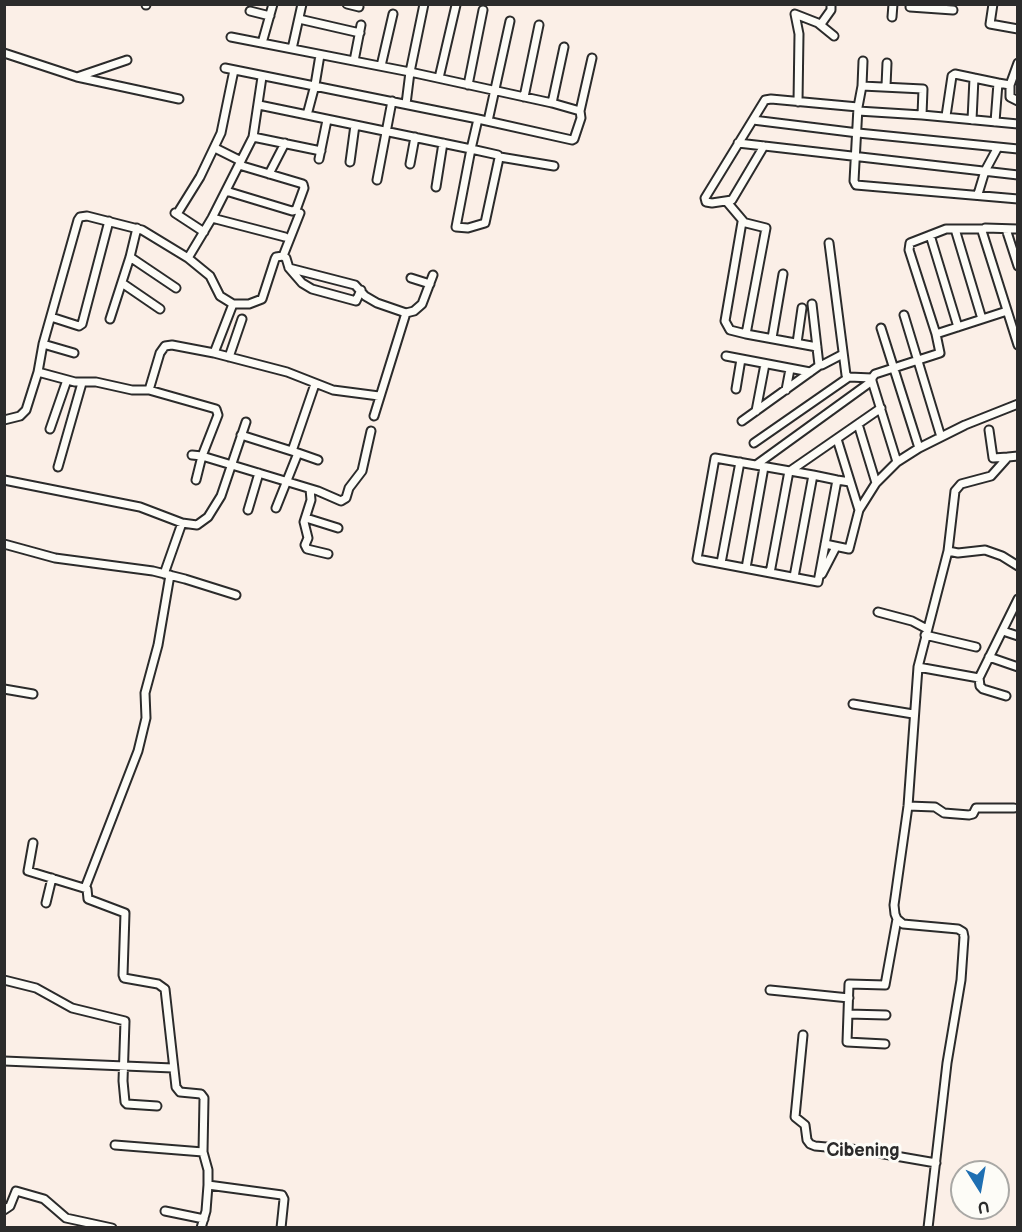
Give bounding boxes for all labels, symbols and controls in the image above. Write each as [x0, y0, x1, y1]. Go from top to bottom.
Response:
district label: Cibening [827, 1140, 899, 1162]
north arrow [950, 1160, 1010, 1220]
text: U [976, 1196, 991, 1217]

